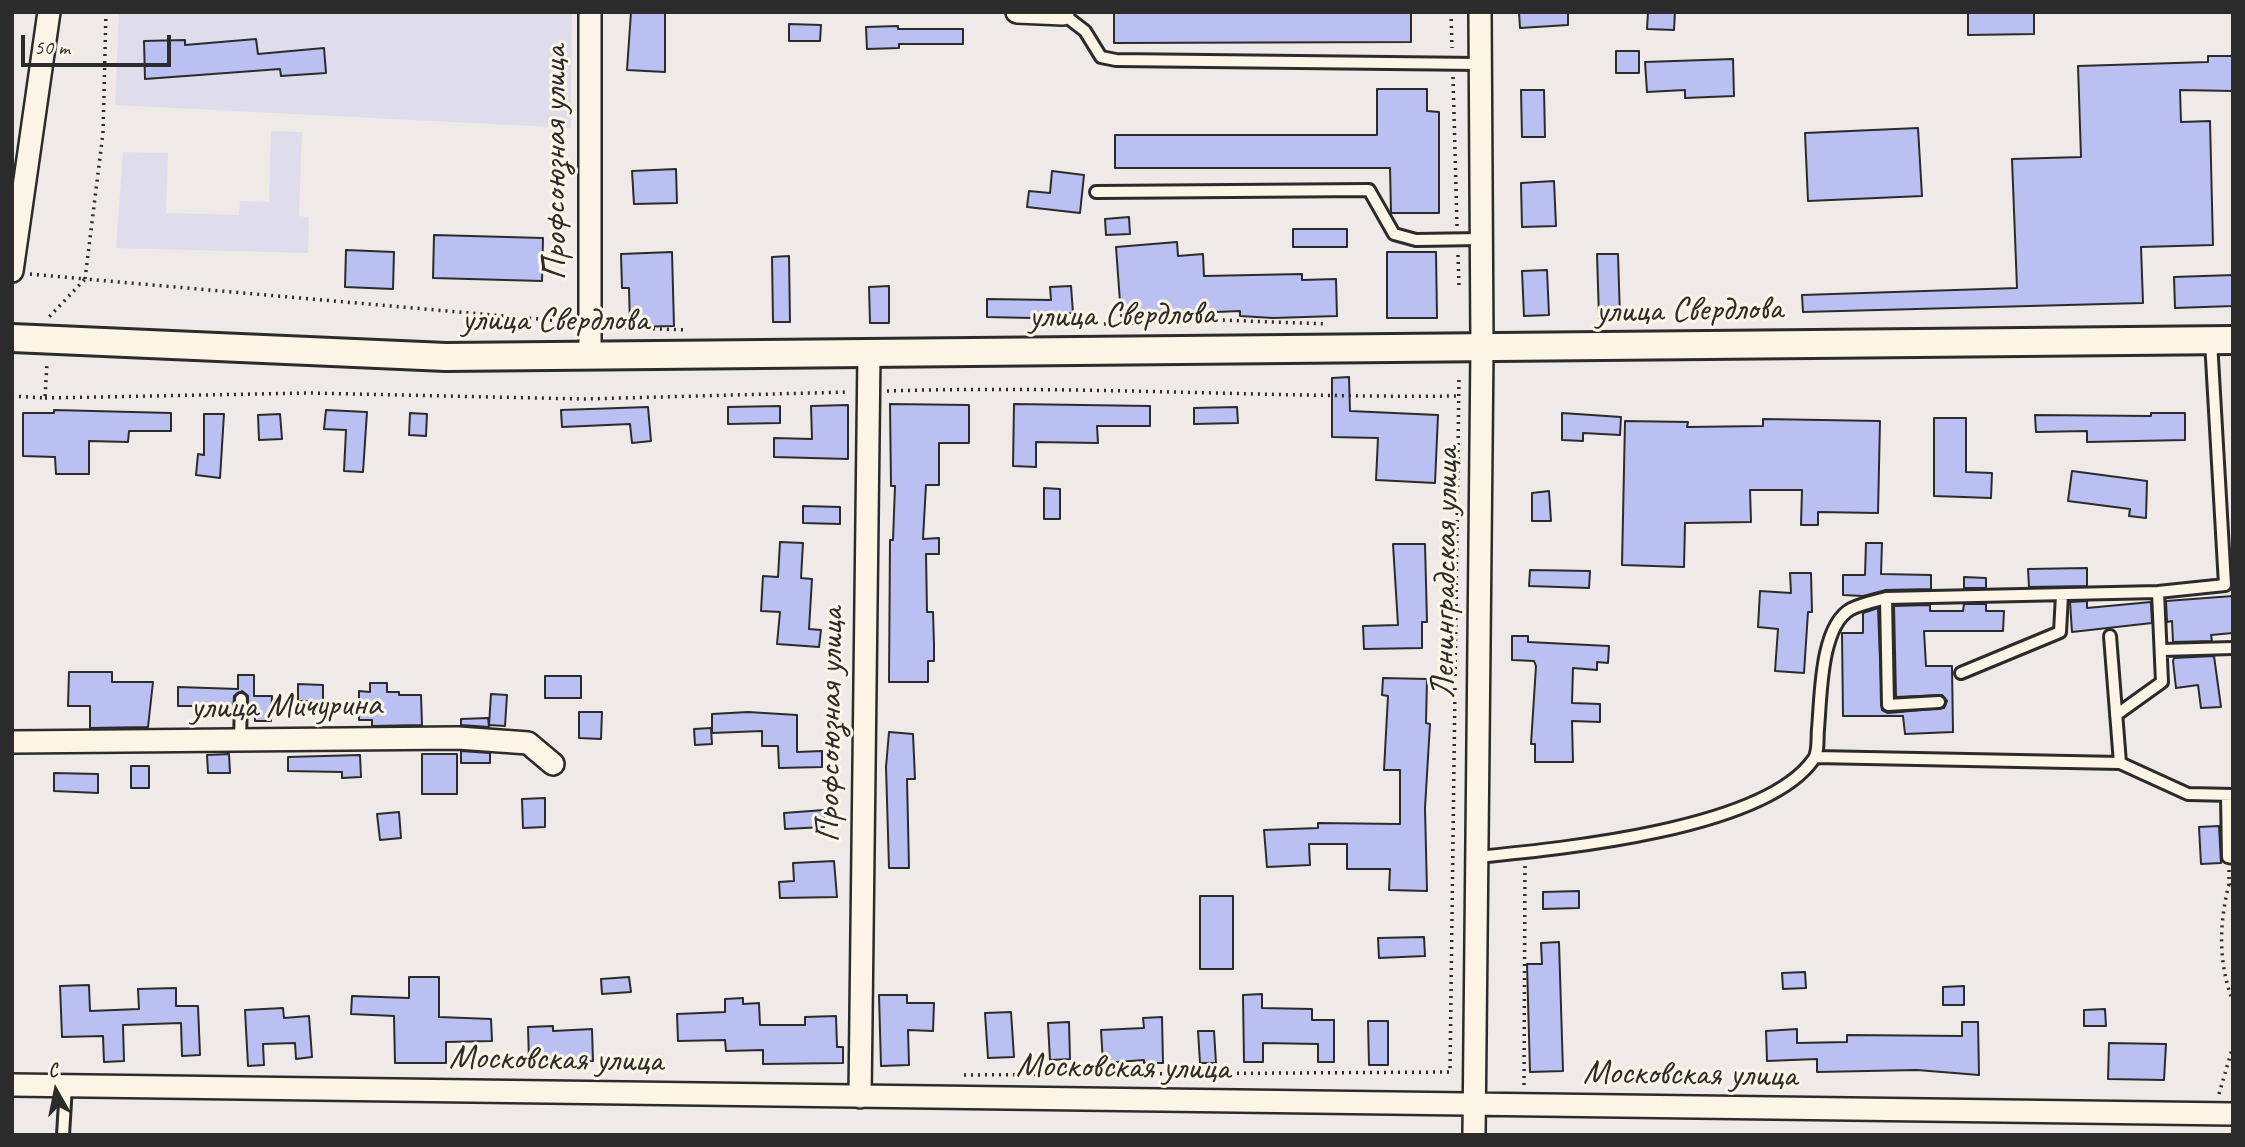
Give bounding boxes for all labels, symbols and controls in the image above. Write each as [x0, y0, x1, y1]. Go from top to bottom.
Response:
scale bar [24, 21, 175, 65]
text: 50 m [34, 34, 70, 60]
street label: Профсоюзная улица [535, 45, 577, 281]
street label: улица Свердлова [1595, 288, 1783, 334]
street label: улица Свердлова [1028, 293, 1216, 339]
street label: улица Свердлова [462, 300, 648, 342]
street label: Ленинградская улица [1423, 447, 1469, 699]
street label: Профсоюзная улица [808, 607, 854, 843]
street label: улица Мичурина [190, 684, 382, 730]
street label: Московская улица [449, 1037, 663, 1083]
street label: Московская улица [1016, 1045, 1230, 1091]
street label: Московская улица [1583, 1052, 1797, 1098]
north arrow [21, 1056, 91, 1126]
text: С [46, 1058, 59, 1083]

